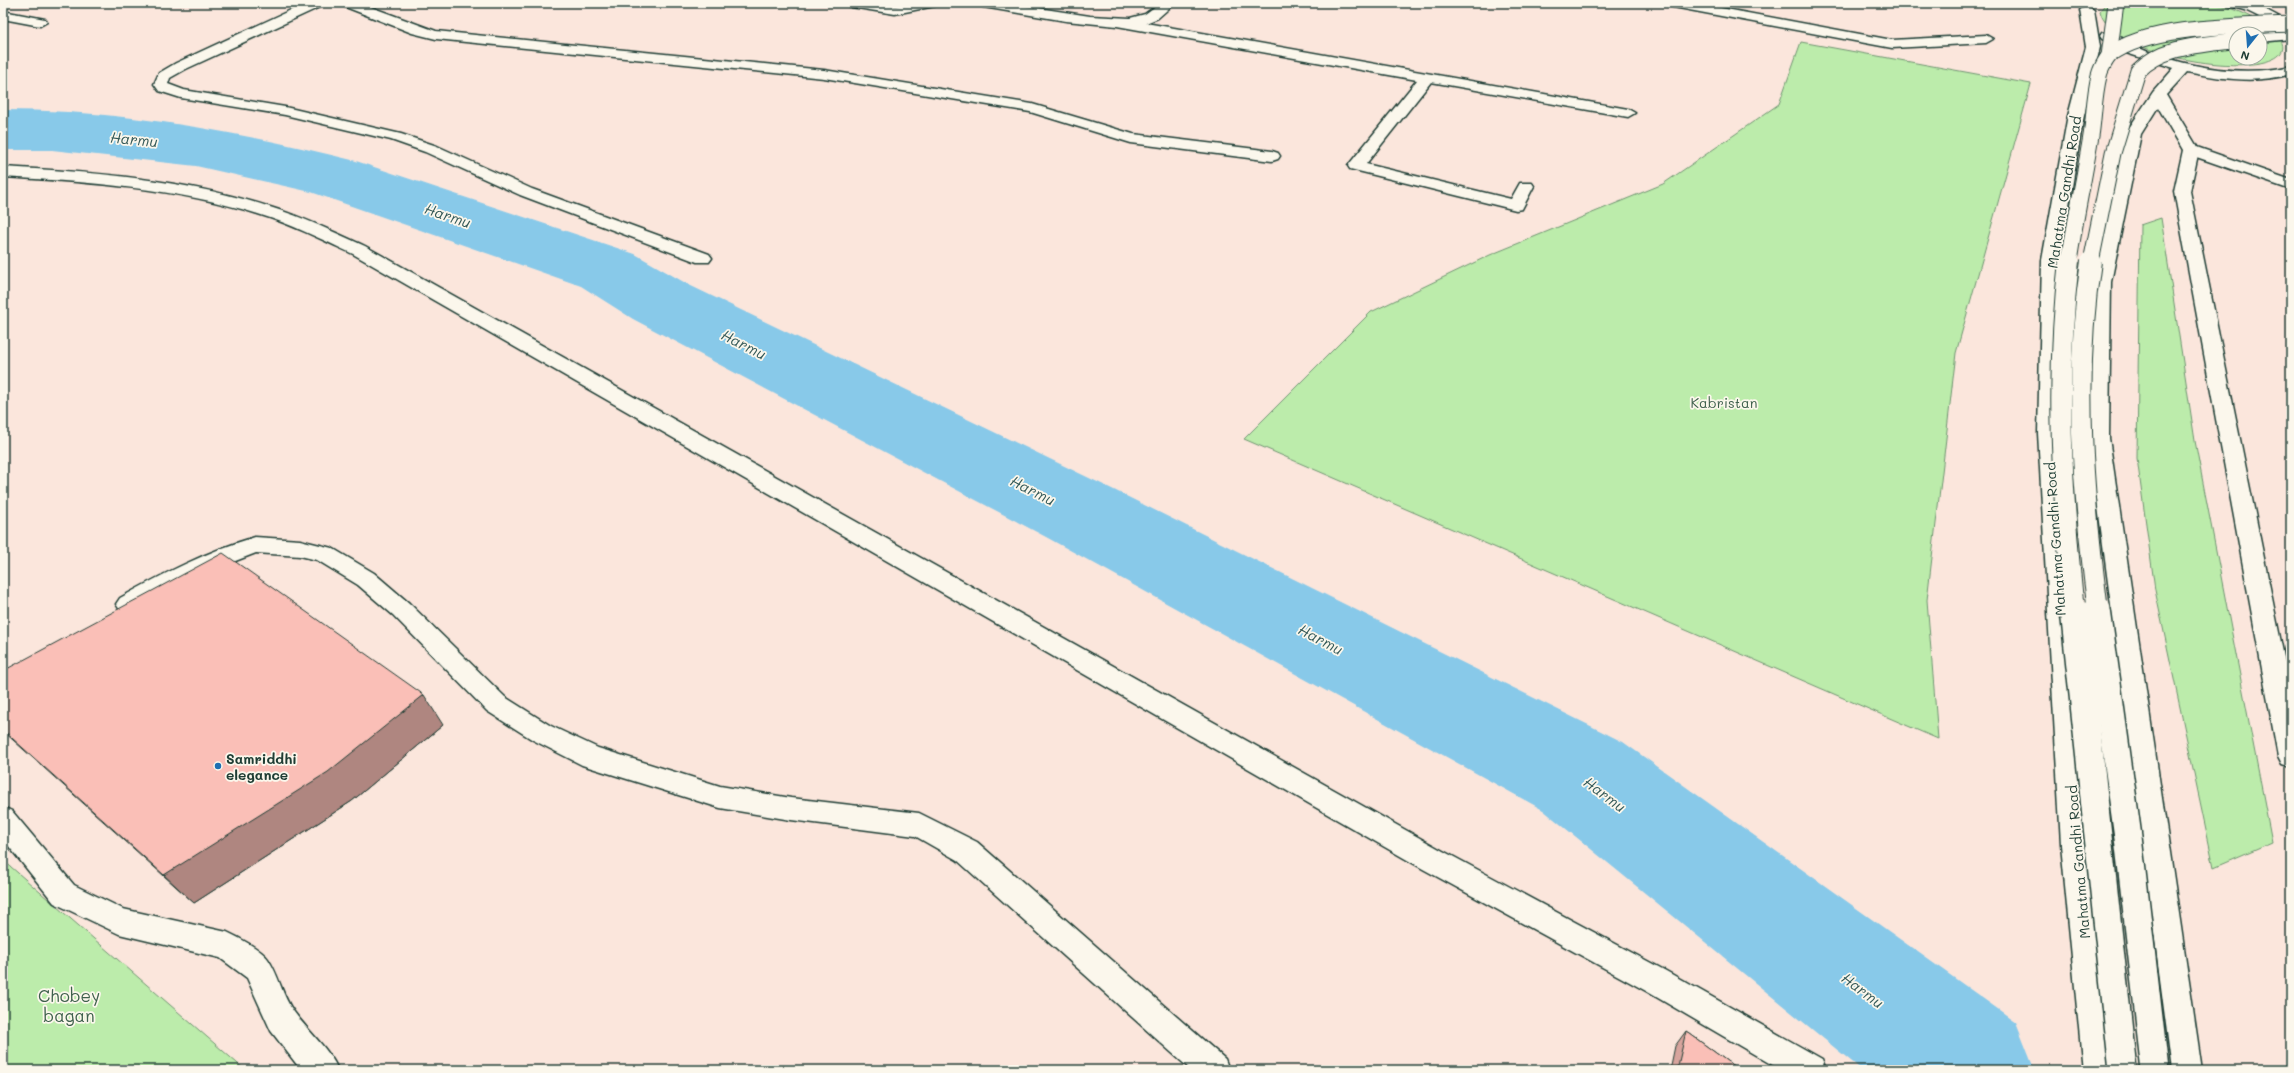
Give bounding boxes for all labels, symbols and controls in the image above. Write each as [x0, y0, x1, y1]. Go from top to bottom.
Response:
north arrow [2228, 26, 2268, 66]
text: N [2239, 48, 2251, 64]
street label: Mahatma Gandhi Road [2043, 114, 2085, 270]
water label: Harmu [109, 127, 159, 151]
water label: Harmu [422, 198, 474, 232]
water label: Harmu [718, 324, 770, 364]
park label: Kabristan [1691, 393, 1757, 412]
street label: Mahatma Gandhi Road [2040, 461, 2070, 617]
water label: Harmu [1007, 470, 1059, 510]
water label: Harmu [1295, 619, 1347, 659]
place label: Samriddhi elegance [226, 749, 297, 784]
marker: Samriddhi elegance [213, 761, 223, 771]
water label: Harmu [1580, 772, 1630, 816]
street label: Mahatma Gandhi Road [2062, 784, 2094, 940]
water label: Harmu [1838, 968, 1888, 1012]
park label: Chobey bagan [38, 984, 100, 1026]

